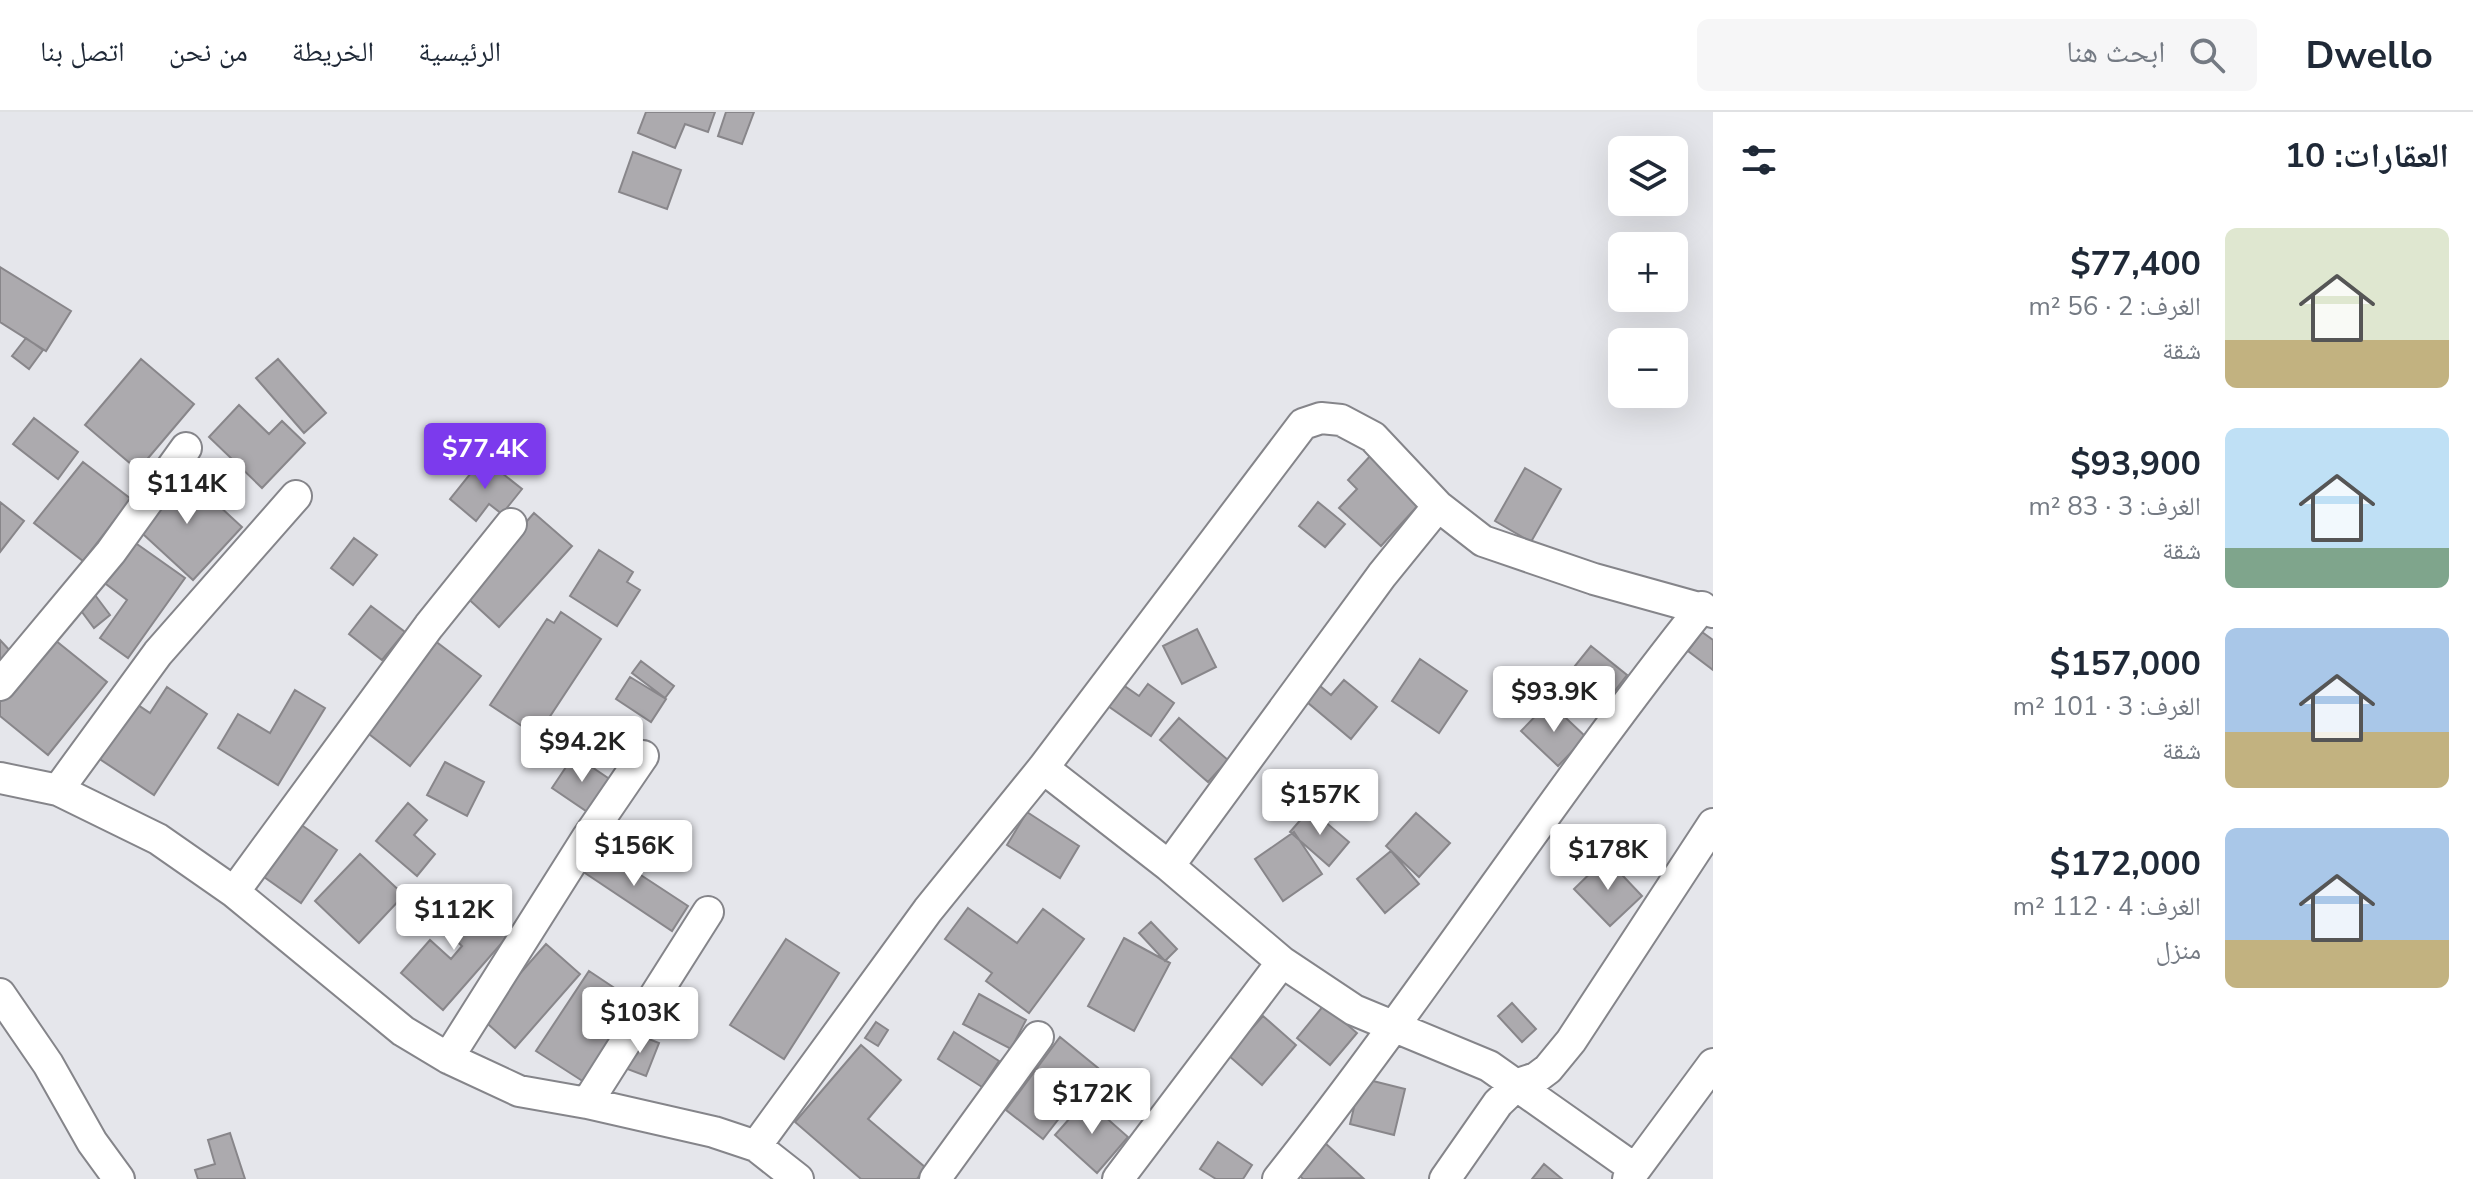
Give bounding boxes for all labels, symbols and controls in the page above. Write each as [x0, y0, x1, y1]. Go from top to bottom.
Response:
search box [1697, 19, 2257, 91]
text: Dwello [2305, 30, 2433, 81]
text: ابحث هنا [2066, 32, 2165, 73]
text: اتصل بنا [40, 33, 125, 71]
text: من نحن [169, 33, 248, 71]
text: الخريطة [292, 33, 374, 71]
text: الرئيسية [418, 33, 501, 71]
icon: search [2185, 33, 2229, 77]
text: العقارات: 10 [2285, 133, 2449, 179]
map controls [1608, 136, 1688, 408]
button: layers [1608, 136, 1688, 216]
icon: filters [1737, 138, 1781, 182]
button: + [1608, 232, 1688, 312]
text: $77,400 [2070, 241, 2201, 287]
icon: home [2289, 260, 2385, 356]
text: الغرف: 2 · 56 m² [2028, 289, 2201, 324]
button: − [1608, 328, 1688, 408]
text: شقة [2162, 333, 2201, 368]
pin: $77.4K [420, 423, 550, 491]
text: $77.4K [442, 431, 528, 466]
text: $93,900 [2070, 441, 2201, 487]
pin: $114K [131, 458, 243, 526]
icon: home [2289, 460, 2385, 556]
text: $114K [147, 466, 227, 501]
text: الغرف: 3 · 83 m² [2028, 489, 2201, 524]
text: شقة [2162, 533, 2201, 568]
text: $157,000 [2050, 641, 2201, 687]
icon: home [2289, 660, 2385, 756]
pin: $93.9K [1489, 666, 1619, 734]
text: $93.9K [1511, 674, 1597, 709]
text: الغرف: 3 · 101 m² [2013, 689, 2201, 724]
pin: $94.2K [517, 716, 647, 784]
text: $94.2K [539, 724, 625, 759]
text: شقة [2162, 733, 2201, 768]
pin: $157K [1264, 769, 1376, 837]
text: $157K [1280, 777, 1360, 812]
pin: $156K [578, 820, 690, 888]
pin: $178K [1552, 824, 1664, 892]
text: $156K [594, 828, 674, 863]
text: $178K [1568, 832, 1648, 867]
text: $172,000 [2050, 841, 2201, 887]
icon: home [2289, 860, 2385, 956]
pin: $112K [398, 884, 510, 952]
text: الغرف: 4 · 112 m² [2013, 889, 2201, 924]
text: $112K [414, 892, 494, 927]
text: منزل [2156, 933, 2201, 968]
pin: $103K [584, 987, 696, 1055]
text: $103K [600, 995, 680, 1030]
pin: $172K [1036, 1068, 1148, 1136]
text: $172K [1052, 1076, 1132, 1111]

